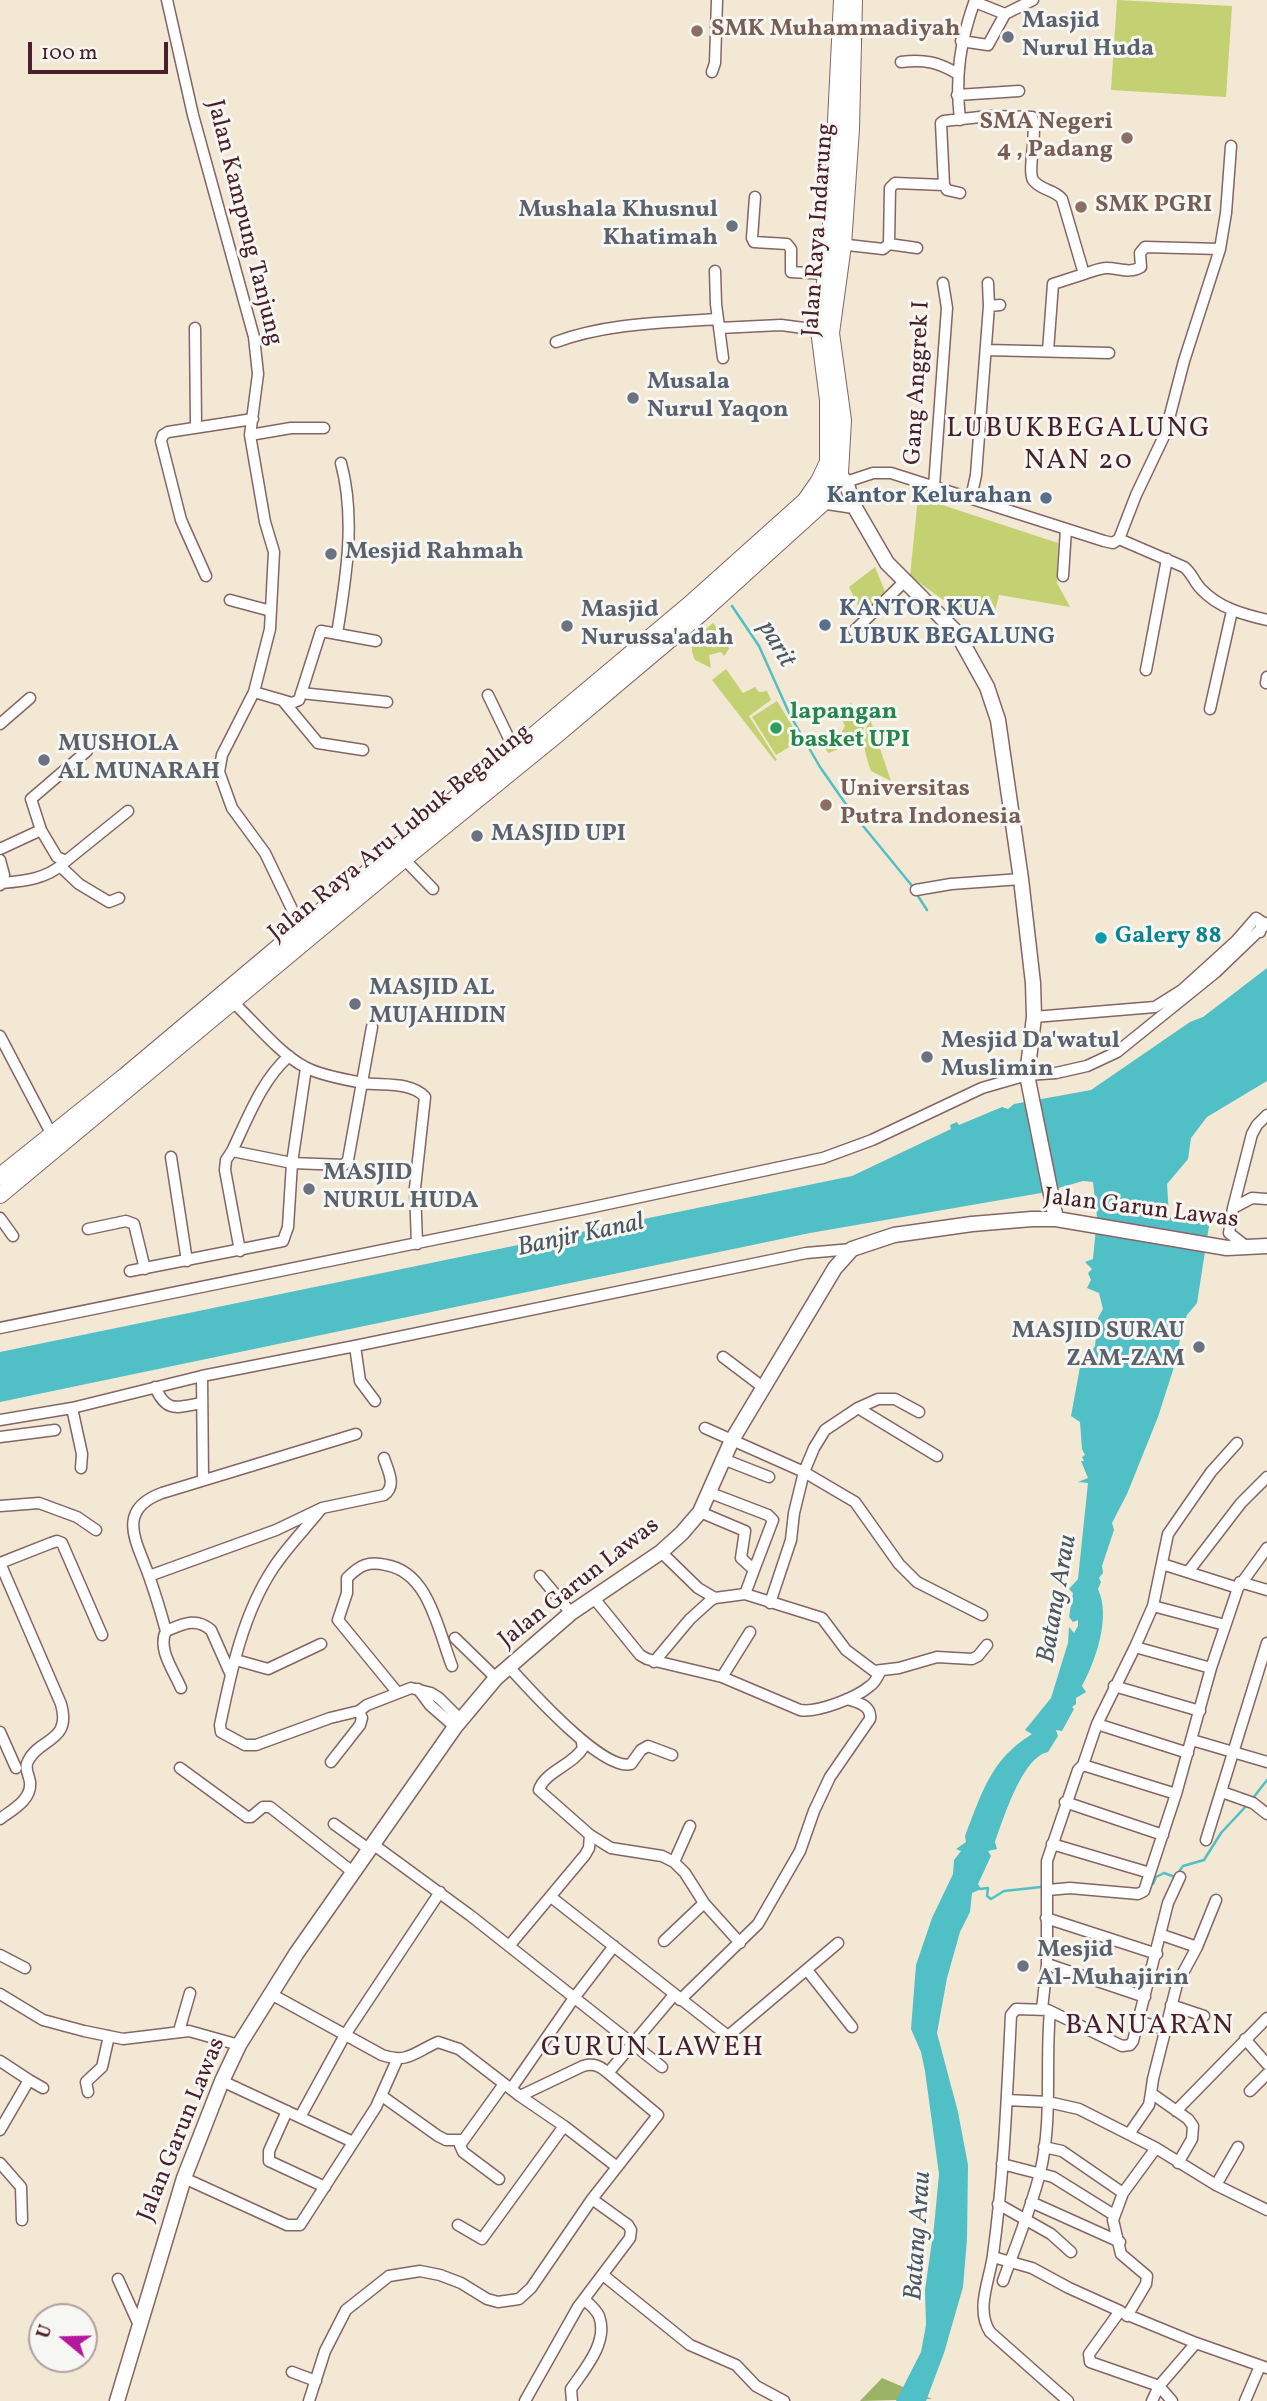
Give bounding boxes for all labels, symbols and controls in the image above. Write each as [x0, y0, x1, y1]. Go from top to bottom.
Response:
place label: Masjid Nurul Huda [1022, 9, 1154, 65]
place label: SMK Muhammadiyah [711, 17, 960, 45]
marker: SMK Muhammadiyah [689, 23, 705, 39]
scale bar [32, 28, 172, 72]
marker: Masjid Nurul Huda [1000, 29, 1016, 45]
text: 100 m [41, 39, 98, 68]
street label: Jalan Kampung Tanjung [199, 97, 287, 349]
place label: SMA Negeri 4 , Padang [980, 110, 1113, 166]
street label: Jalan Raya Indarung [798, 122, 842, 338]
marker: SMA Negeri 4 , Padang [1119, 130, 1135, 146]
place label: SMK PGRI [1095, 193, 1212, 221]
place label: Mushala Khusnul Khatimah [518, 198, 718, 254]
marker: SMK PGRI [1073, 199, 1089, 215]
marker: Mushala Khusnul Khatimah [724, 218, 740, 234]
street label: Gang Anggrek I [900, 300, 938, 466]
place label: Musala Nurul Yaqon [647, 370, 789, 426]
marker: Musala Nurul Yaqon [625, 390, 641, 406]
district label: LUBUKBEGALUNG NAN 20 [948, 414, 1210, 480]
place label: Kantor Kelurahan [827, 484, 1032, 512]
marker: Kantor Kelurahan [1038, 490, 1054, 506]
place label: Mesjid Rahmah [345, 540, 524, 568]
marker: Mesjid Rahmah [323, 546, 339, 562]
place label: KANTOR KUA LUBUK BEGALUNG [839, 597, 1055, 653]
place label: Masjid Nurussa'adah [581, 598, 734, 654]
water label: parit [749, 616, 801, 674]
marker: KANTOR KUA LUBUK BEGALUNG [817, 617, 833, 633]
marker: Masjid Nurussa'adah [559, 618, 575, 634]
place label: lapangan basket UPI [790, 700, 910, 756]
street label: Jalan Raya Aru Lubuk Begalung [264, 719, 538, 949]
marker: lapangan basket UPI [768, 720, 784, 736]
place label: MUSHOLA AL MUNARAH [58, 732, 220, 788]
marker: MUSHOLA AL MUNARAH [36, 752, 52, 768]
place label: Universitas Putra Indonesia [840, 777, 1021, 833]
marker: Universitas Putra Indonesia [818, 797, 834, 813]
place label: MASJID UPI [491, 822, 626, 850]
marker: MASJID UPI [469, 828, 485, 844]
place label: Galery 88 [1115, 924, 1221, 952]
marker: Galery 88 [1093, 930, 1109, 946]
place label: MASJID AL MUJAHIDIN [369, 976, 506, 1032]
marker: MASJID AL MUJAHIDIN [347, 996, 363, 1012]
place label: Mesjid Da'watul Muslimin [941, 1029, 1120, 1085]
marker: Mesjid Da'watul Muslimin [919, 1049, 935, 1065]
place label: MASJID NURUL HUDA [323, 1161, 479, 1217]
marker: MASJID NURUL HUDA [301, 1181, 317, 1197]
street label: Jalan Garun Lawas [1042, 1184, 1240, 1236]
water label: Banjir Kanal [515, 1208, 647, 1266]
place label: MASJID SURAU ZAM-ZAM [1012, 1319, 1185, 1375]
marker: MASJID SURAU ZAM-ZAM [1191, 1339, 1207, 1355]
street label: Jalan Garun Lawas [494, 1512, 666, 1656]
water label: Batang Arau [1032, 1532, 1086, 1666]
place label: Mesjid Al-Muhajirin [1037, 1938, 1189, 1994]
marker: Mesjid Al-Muhajirin [1015, 1958, 1031, 1974]
district label: BANUARAN [1066, 2011, 1234, 2045]
district label: GURUN LAWEH [542, 2033, 764, 2067]
street label: Jalan Garun Lawas [133, 2034, 233, 2226]
water label: Batang Arau [900, 2170, 940, 2302]
north arrow [28, 2303, 98, 2373]
text: U [31, 2321, 59, 2342]

